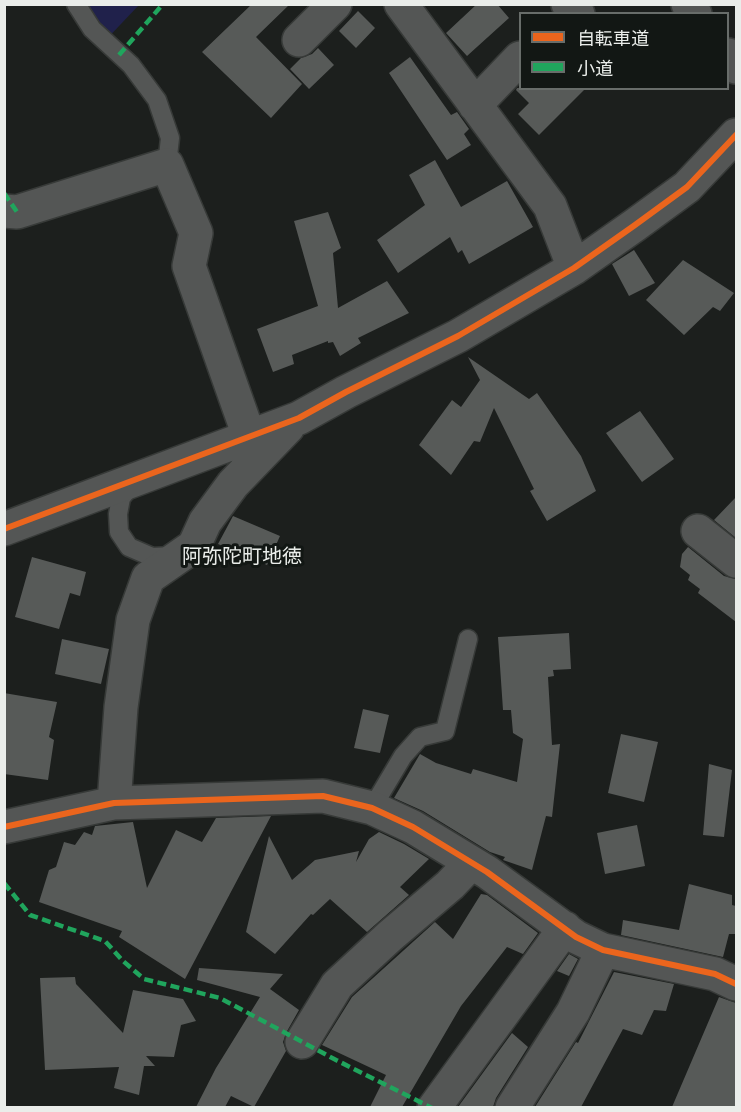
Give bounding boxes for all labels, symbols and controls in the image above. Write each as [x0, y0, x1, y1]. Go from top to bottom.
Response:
legend [519, 12, 729, 90]
text: 自転車道 [577, 28, 649, 50]
text: 小道 [577, 58, 613, 80]
district label: 阿弥陀町地徳 [182, 546, 302, 570]

